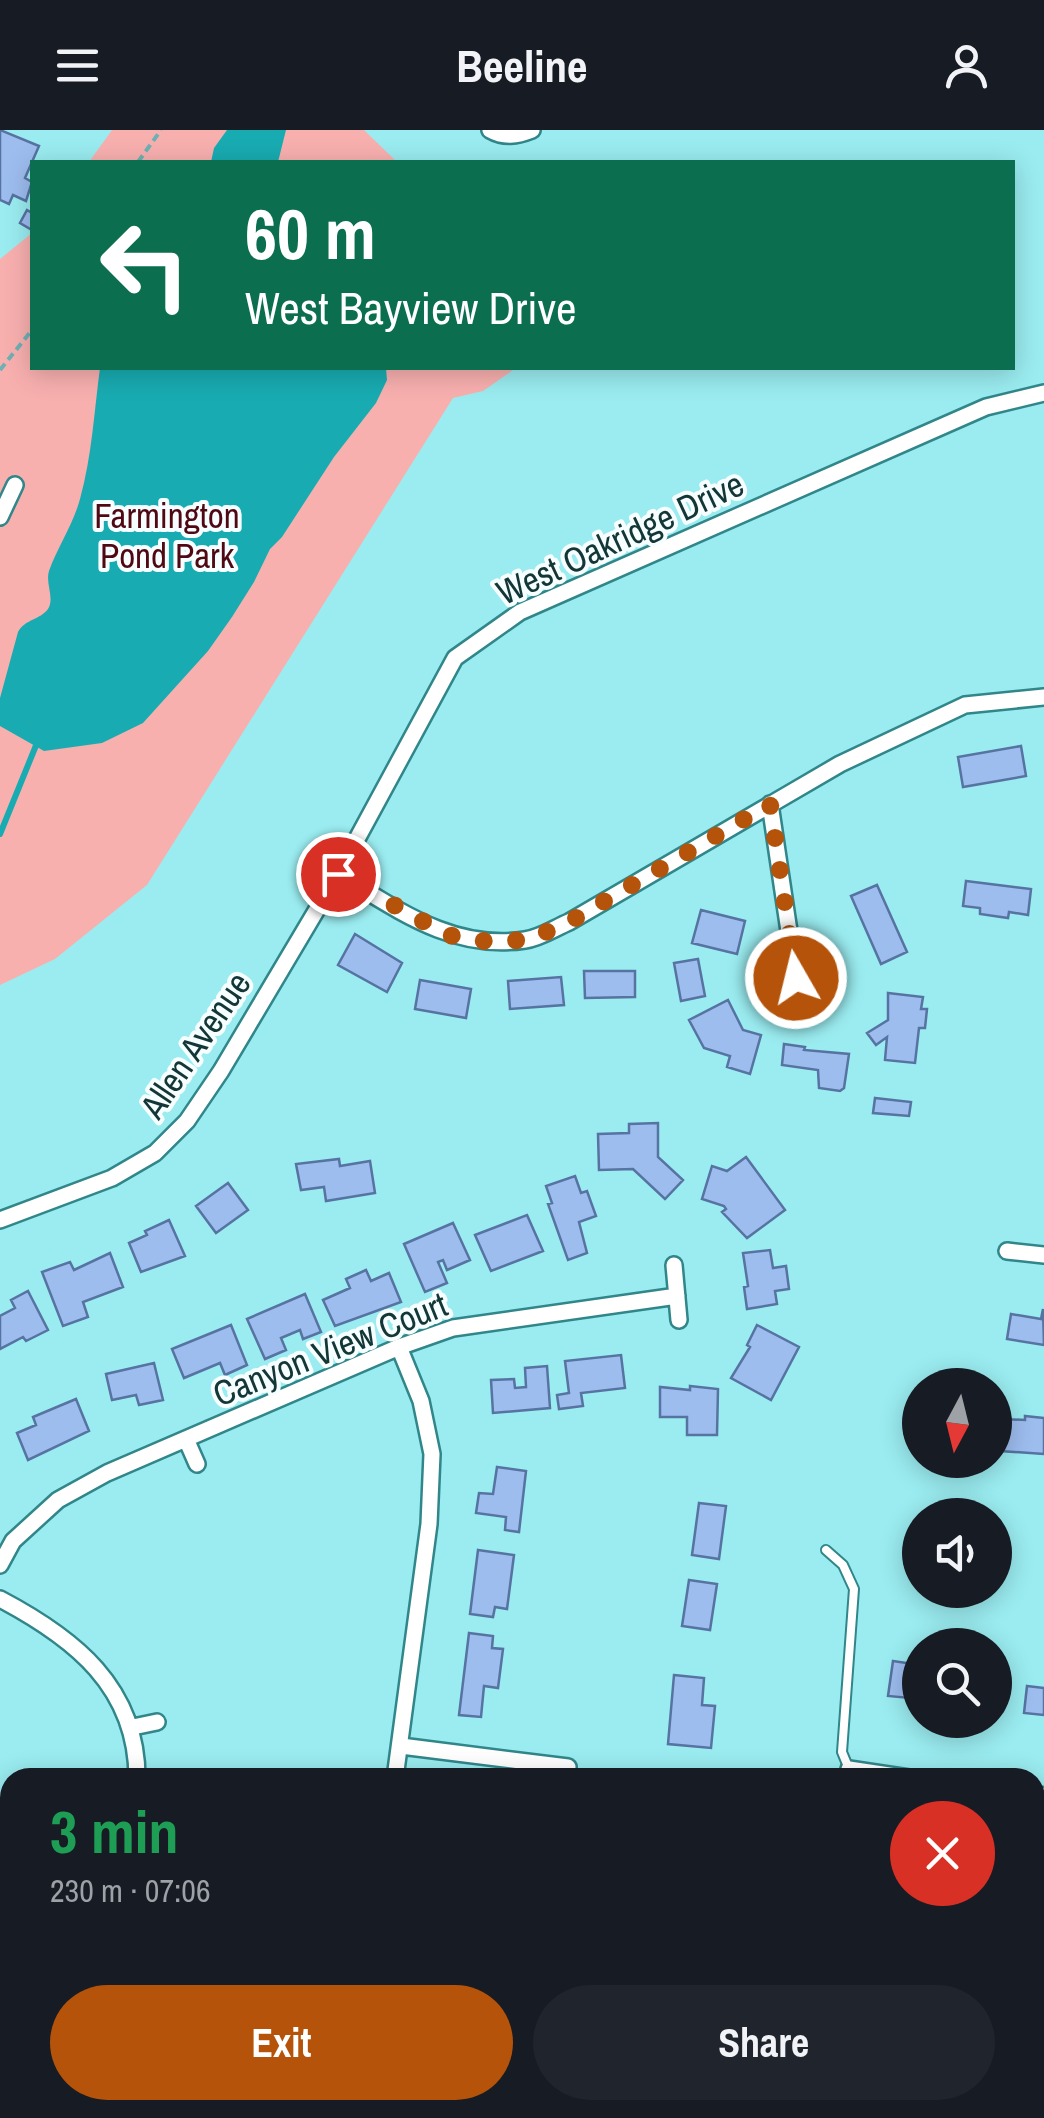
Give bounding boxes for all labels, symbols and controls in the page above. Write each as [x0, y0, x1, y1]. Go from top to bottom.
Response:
text: Beeline [456, 35, 588, 96]
icon: menu [50, 38, 105, 93]
icon: person [939, 38, 994, 93]
text: 60 m [245, 187, 376, 281]
icon: left [80, 200, 210, 330]
text: West Bayview Drive [245, 277, 577, 338]
street label: West Oakridge Drive [489, 460, 751, 616]
park label: Farmington Pond Park [94, 492, 240, 579]
pin [296, 832, 381, 917]
icon: arrive [311, 847, 366, 902]
position arrow [744, 926, 848, 1030]
street label: Allen Avenue [128, 963, 261, 1128]
street label: Canyon View Court [206, 1281, 454, 1417]
north arrow [902, 1368, 1012, 1478]
map controls [902, 1368, 1012, 1738]
button: sound [902, 1498, 1012, 1608]
button: search [902, 1628, 1012, 1738]
text: 3 min [50, 1791, 179, 1872]
button: close [890, 1801, 995, 1906]
text: 230 m · 07:06 [50, 1869, 210, 1912]
button: Exit [50, 1985, 513, 2100]
button: Share [533, 1985, 995, 2100]

